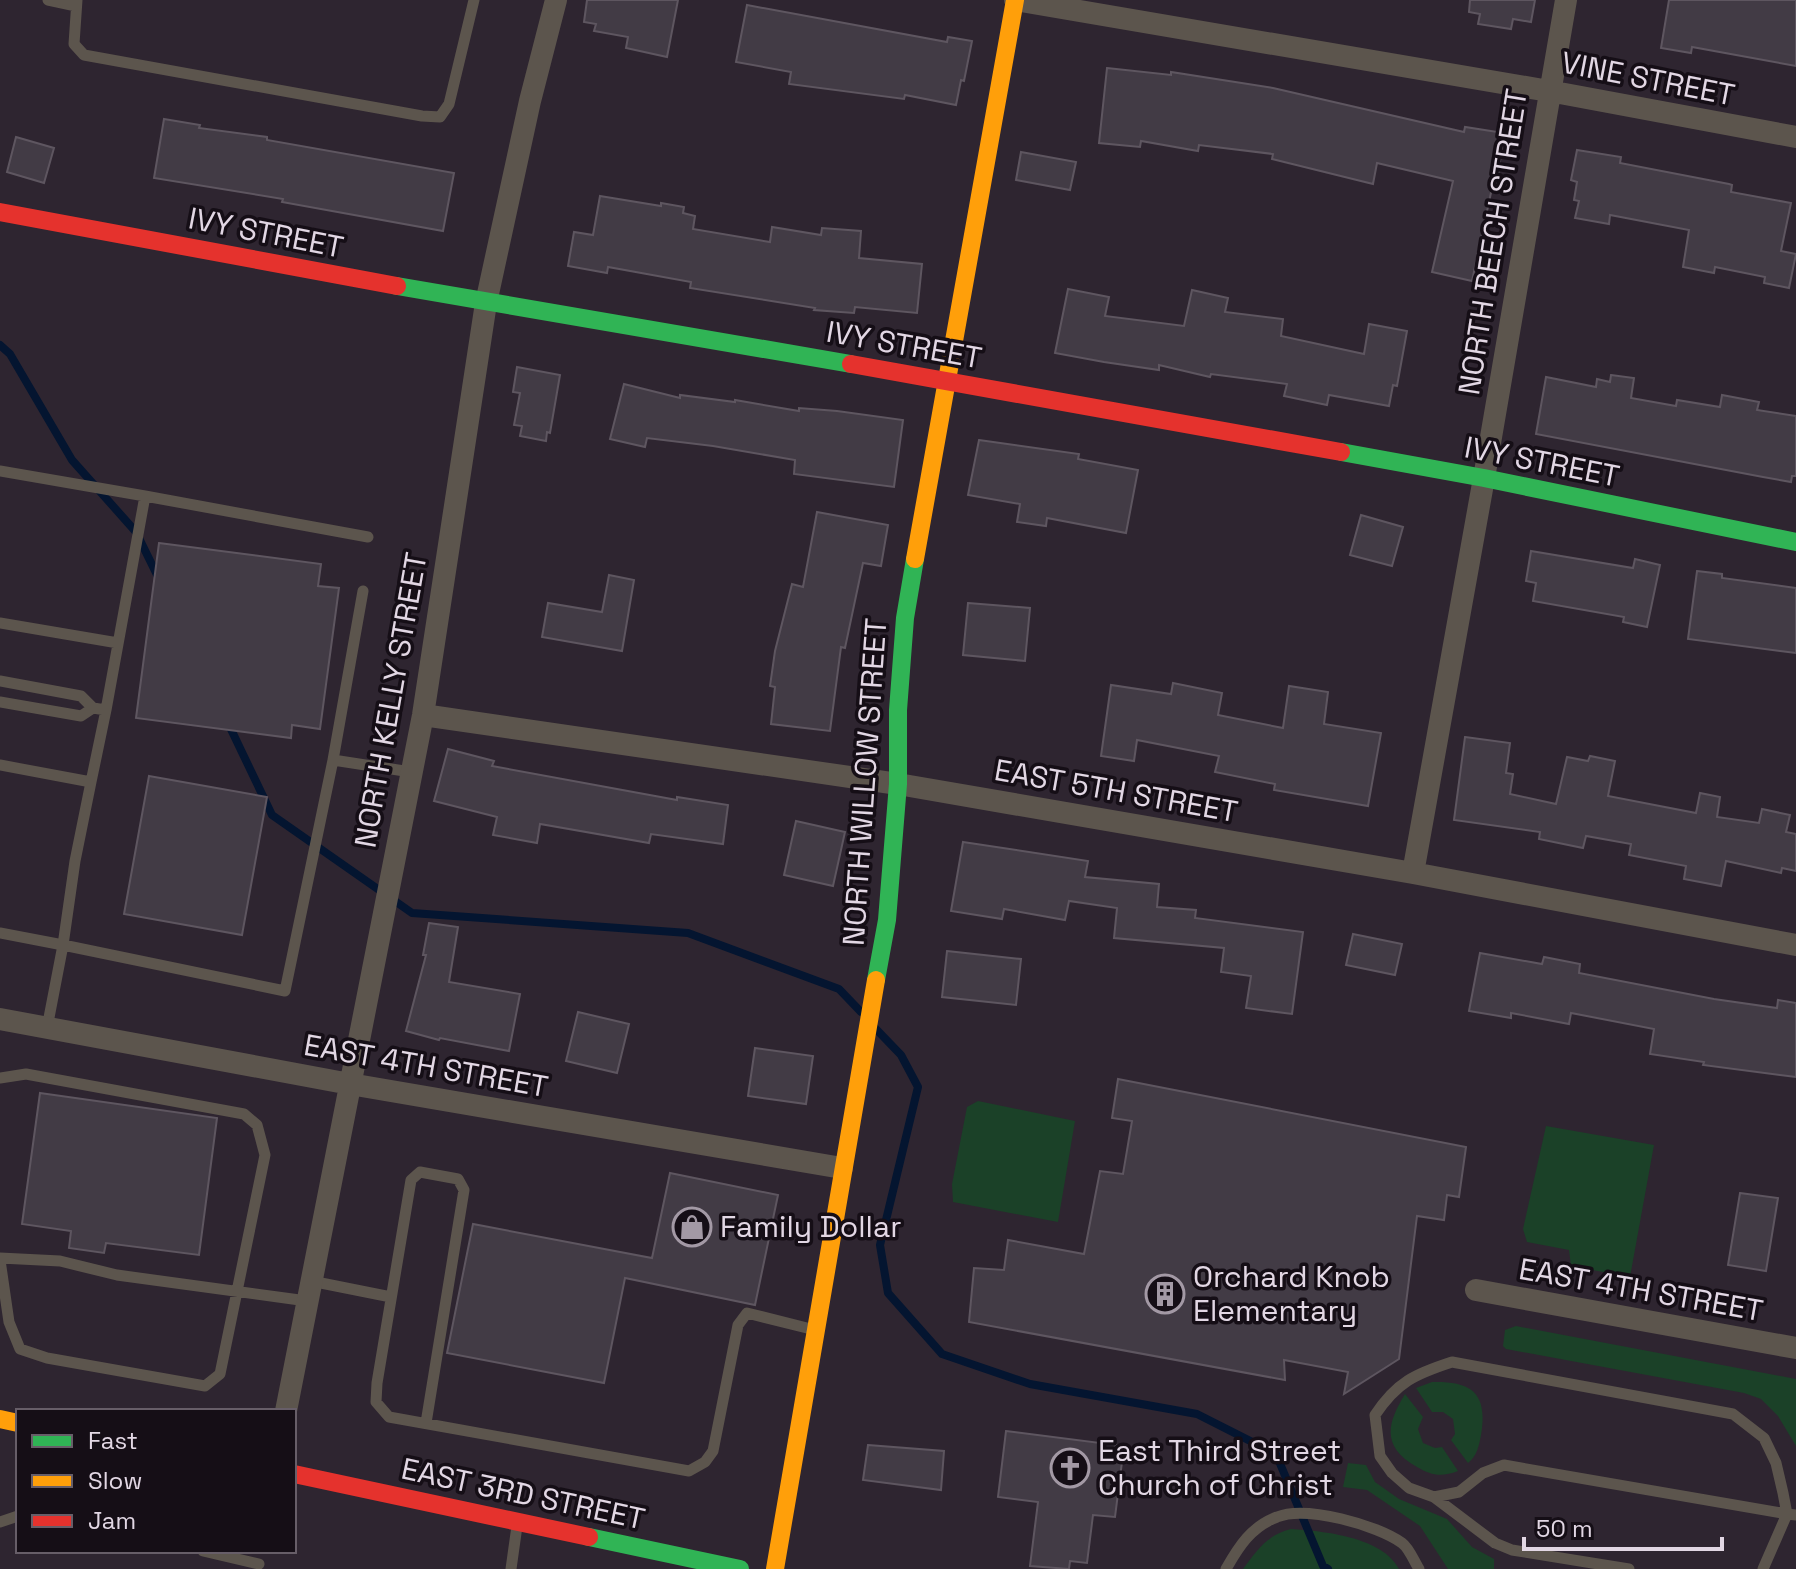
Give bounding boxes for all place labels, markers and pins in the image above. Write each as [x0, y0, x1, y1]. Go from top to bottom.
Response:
shop icon: Family Dollar [671, 1206, 713, 1248]
place label: Family Dollar [720, 1207, 902, 1246]
place label: Orchard Knob Elementary [1193, 1257, 1390, 1330]
building icon: Orchard Knob Elementary [1144, 1273, 1186, 1315]
place label: East Third Street Church of Christ [1098, 1431, 1341, 1504]
church icon: East Third Street Church of Christ [1049, 1447, 1091, 1489]

